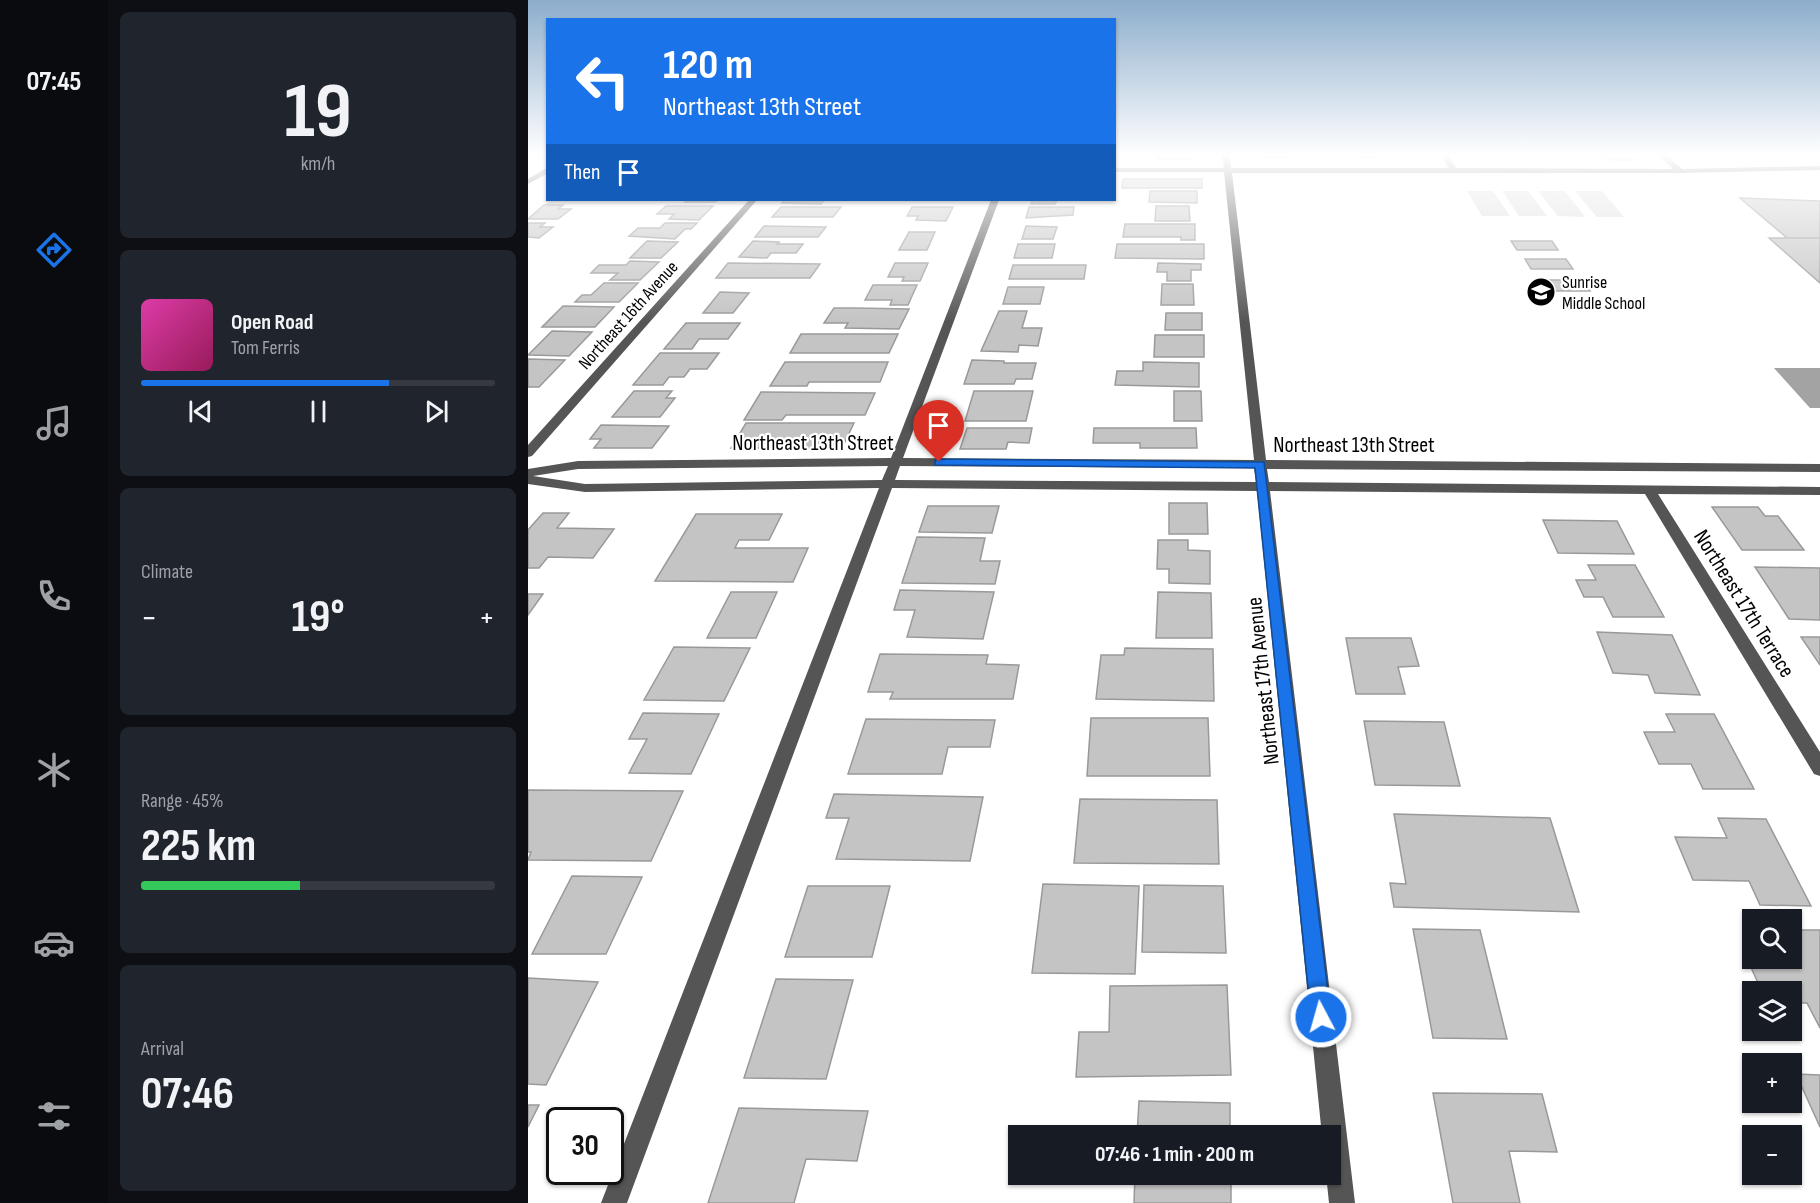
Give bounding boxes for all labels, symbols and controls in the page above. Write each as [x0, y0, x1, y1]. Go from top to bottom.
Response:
text: 120 m [663, 40, 753, 91]
icon: left [564, 42, 642, 120]
text: 07:45 [27, 66, 81, 98]
text: 19 [284, 66, 352, 159]
text: Northeast 13th Street [663, 91, 861, 123]
text: km/h [301, 152, 335, 176]
icon: arrive [612, 156, 645, 189]
text: Then [564, 159, 600, 186]
icon: directions [33, 229, 75, 271]
street label: Northeast 16th Avenue [574, 257, 683, 374]
place label: Sunrise Middle School [1562, 272, 1645, 314]
school or university icon: Sunrise Middle School [1525, 276, 1557, 308]
text: Open Road [231, 309, 313, 336]
text: Tom Ferris [231, 336, 300, 360]
icon: previous [184, 395, 217, 428]
icon: pause [302, 395, 335, 428]
icon: next [420, 395, 453, 428]
pin [913, 400, 964, 462]
icon: music [33, 402, 75, 444]
icon: arrive [922, 409, 955, 442]
street label: Northeast 13th Street [732, 430, 894, 457]
street label: Northeast 13th Street [1273, 432, 1435, 459]
street label: Northeast 17th Terrace [1687, 525, 1800, 683]
text: Climate [141, 560, 193, 584]
icon: phone [33, 575, 75, 617]
text: 19° [291, 590, 345, 645]
street label: Northeast 17th Avenue [1241, 596, 1286, 766]
text: − [141, 598, 157, 638]
text: + [479, 598, 495, 638]
icon: climate [33, 749, 75, 791]
text: Range · 45% [141, 789, 223, 813]
text: 225 km [141, 819, 256, 874]
map controls [1742, 909, 1802, 1185]
button: search [1742, 909, 1802, 969]
icon: car [33, 922, 75, 964]
button: layers [1742, 981, 1802, 1041]
position arrow [1289, 985, 1353, 1049]
text: Arrival [141, 1037, 184, 1061]
button: + [1742, 1053, 1802, 1113]
text: 07:46 [141, 1067, 234, 1122]
icon: filters [33, 1095, 75, 1137]
speed limit sign: 30 [546, 1107, 624, 1185]
button: − [1742, 1125, 1802, 1185]
text: 07:46 · 1 min · 200 m [1095, 1141, 1254, 1168]

